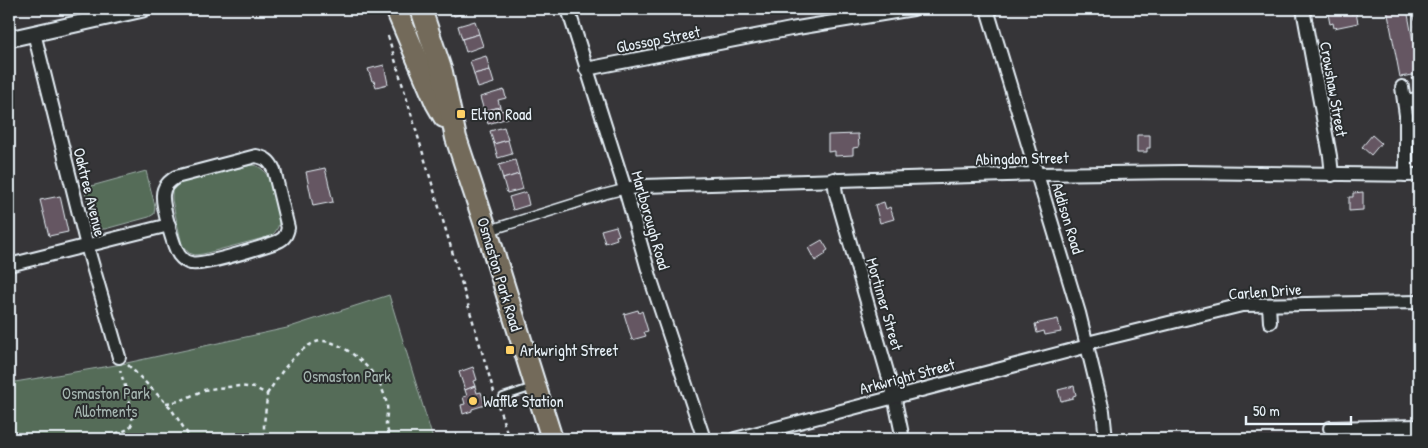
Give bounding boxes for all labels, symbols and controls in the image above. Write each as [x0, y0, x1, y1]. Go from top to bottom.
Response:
street label: Glossop Street [614, 20, 702, 58]
street label: Crowshaw Street [1315, 40, 1353, 139]
place label: Elton Road [471, 103, 531, 125]
marker: Elton Road [455, 108, 467, 120]
street label: Oaktree Avenue [68, 145, 112, 239]
street label: Abingdon Street [975, 146, 1069, 170]
street label: Marlborough Road [626, 168, 676, 272]
street label: Addison Road [1047, 180, 1089, 256]
street label: Osmaston Park Road [472, 214, 528, 334]
street label: Mortimer Street [861, 255, 909, 353]
street label: Carlen Drive [1228, 277, 1303, 305]
place label: Arkwright Street [520, 339, 619, 361]
marker: Arkwright Street [504, 344, 516, 356]
street label: Arkwright Street [857, 353, 958, 399]
park label: Osmaston Park [303, 365, 391, 387]
park label: Osmaston Park Allotments [62, 382, 150, 422]
place label: Waffle Station [483, 390, 564, 412]
scale bar [1246, 393, 1350, 425]
marker: Waffle Station [467, 395, 479, 407]
text: 50 m [1253, 400, 1280, 421]

